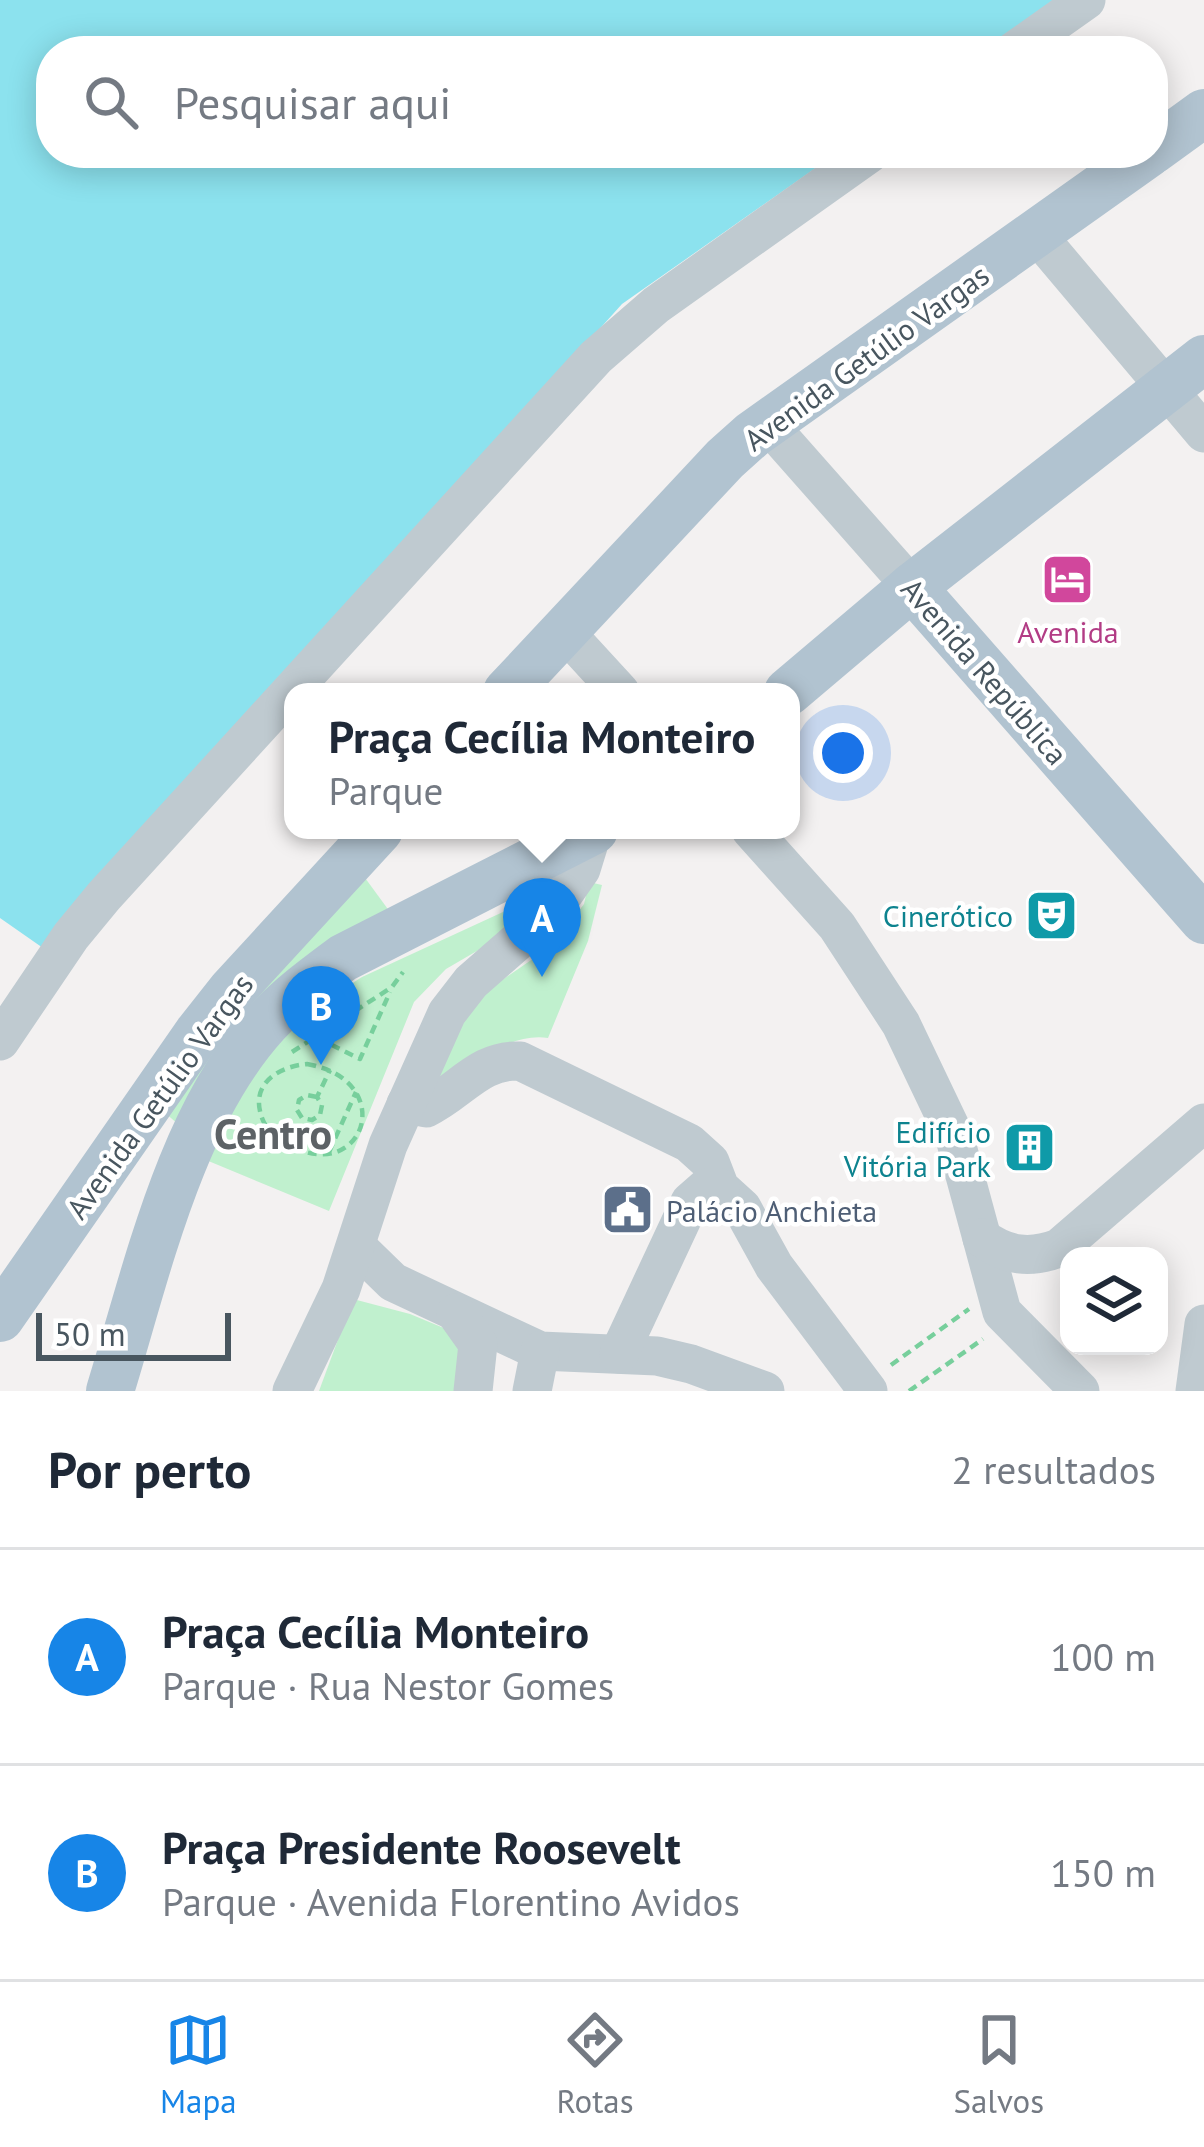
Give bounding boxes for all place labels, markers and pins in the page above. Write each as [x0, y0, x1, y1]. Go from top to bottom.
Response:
hotel icon: Avenida [1040, 551, 1096, 607]
place label: Avenida [1017, 612, 1119, 651]
pin: A [503, 878, 581, 977]
theatre icon: Cinerótico [1024, 887, 1080, 943]
place label: Cinerótico [883, 896, 1013, 935]
pin: B [282, 966, 360, 1065]
place label: Edifício Vitória Park [843, 1112, 992, 1185]
building icon: Edifício Vitória Park [1002, 1120, 1058, 1176]
public building icon: Palácio Anchieta [599, 1182, 655, 1238]
place label: Palácio Anchieta [666, 1191, 877, 1230]

